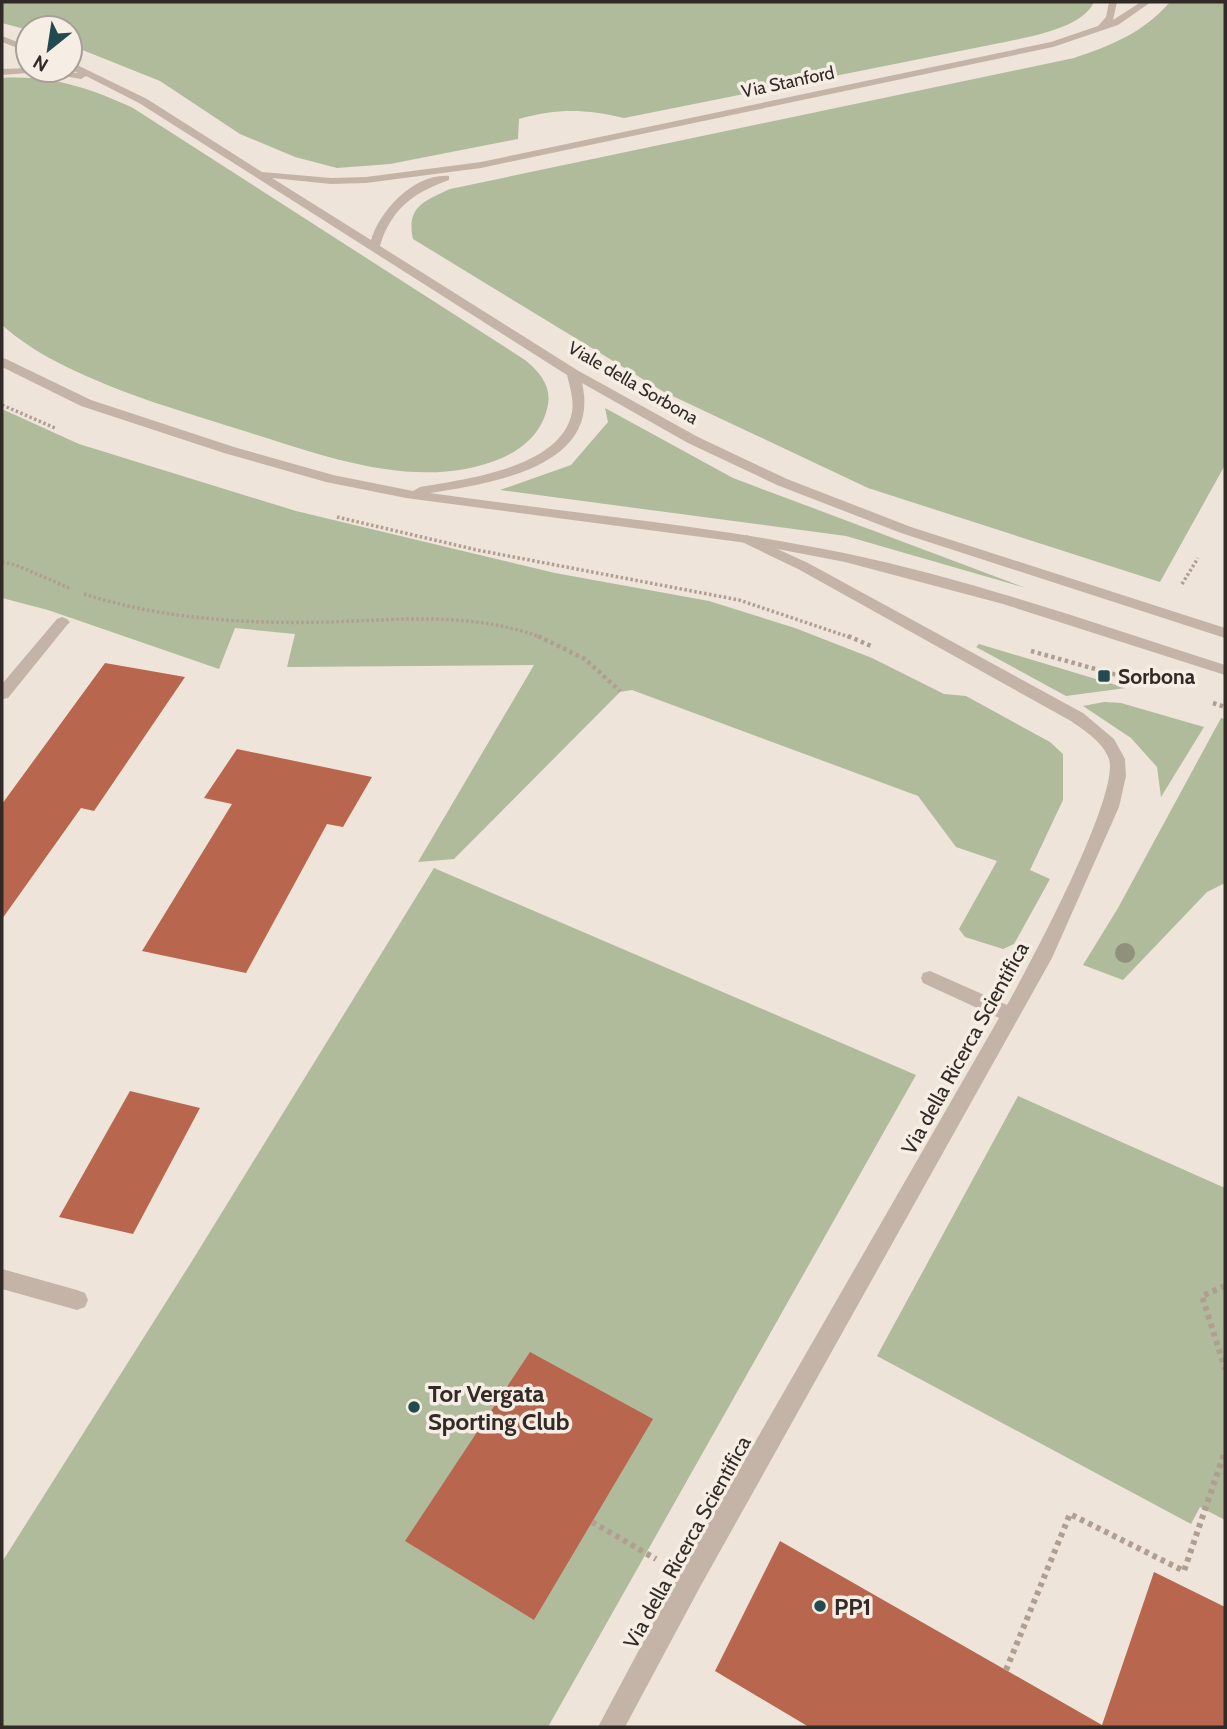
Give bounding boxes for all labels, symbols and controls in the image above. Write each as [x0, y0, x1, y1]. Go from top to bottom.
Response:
north arrow [14, 14, 84, 84]
text: N [29, 50, 52, 77]
street label: Via Stanford [740, 61, 836, 103]
street label: Viale della Sorbona [564, 337, 702, 429]
place label: Sorbona [1118, 664, 1196, 689]
marker: Sorbona [1096, 668, 1112, 684]
street label: Via della Ricerca Scientifica [896, 937, 1034, 1159]
place label: Tor Vergata Sporting Club [428, 1379, 570, 1436]
marker: Tor Vergata Sporting Club [406, 1399, 422, 1415]
street label: Via della Ricerca Scientifica [618, 1431, 756, 1653]
place label: PP1 [834, 1592, 871, 1621]
marker: PP1 [812, 1598, 828, 1614]

